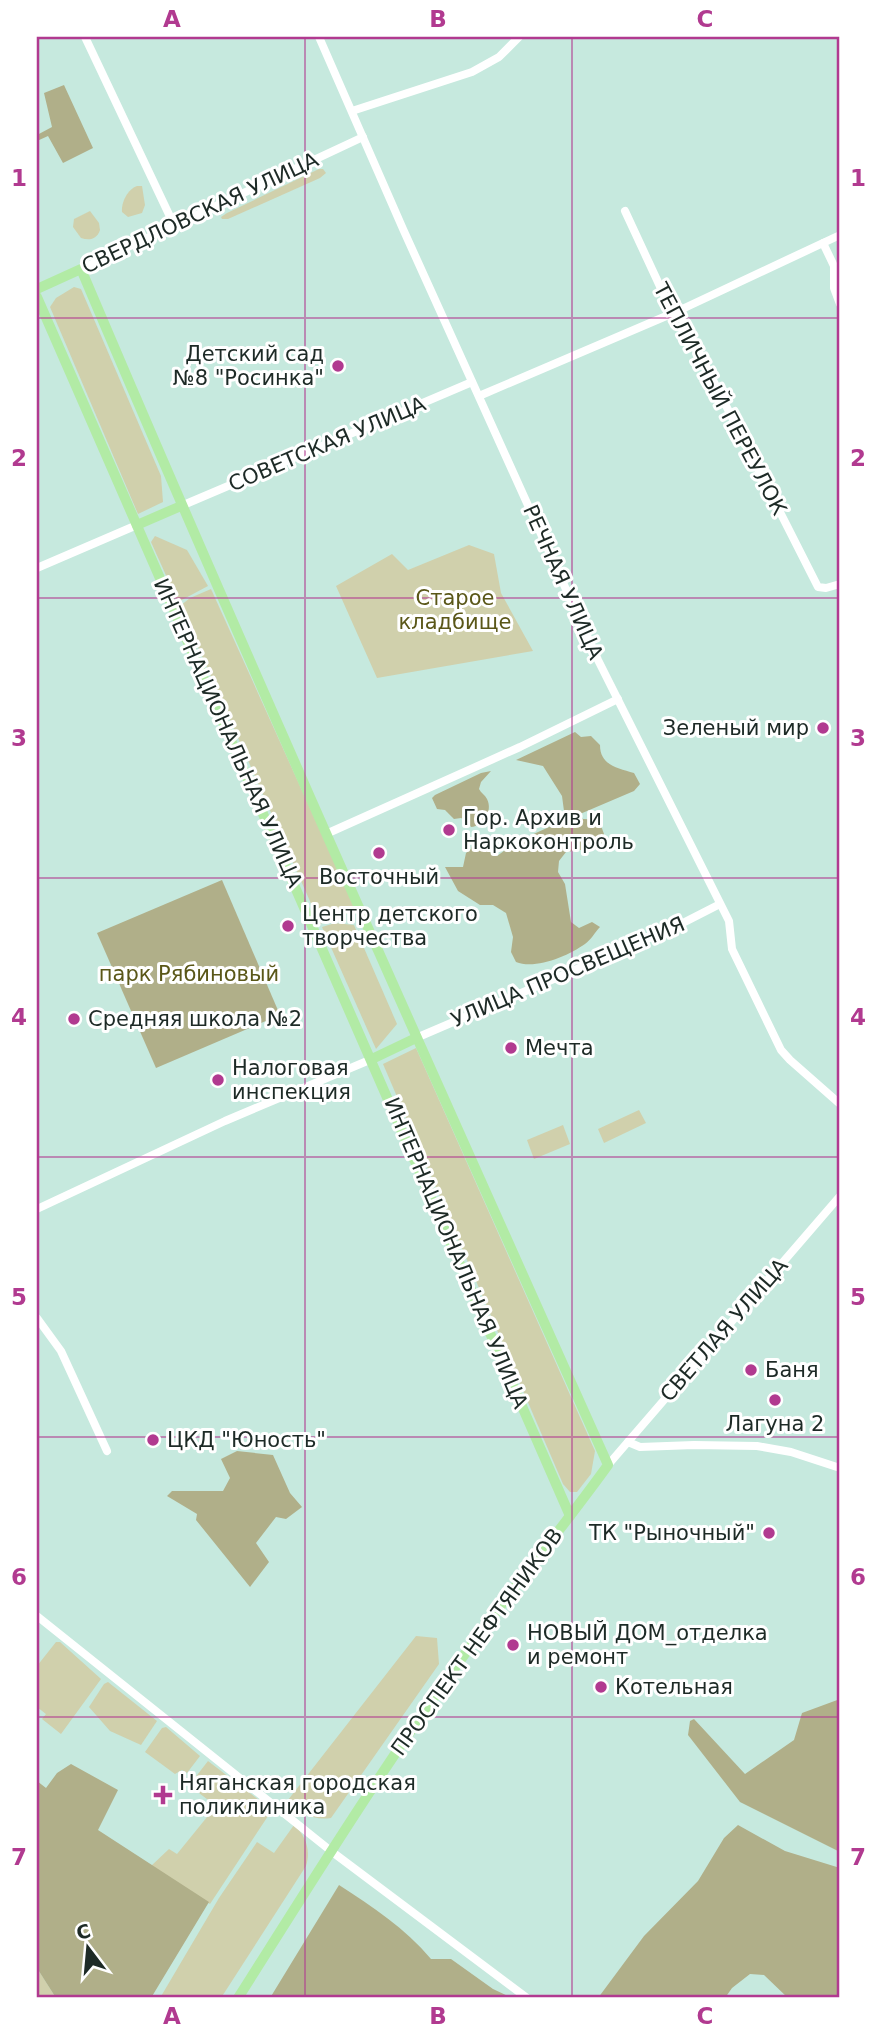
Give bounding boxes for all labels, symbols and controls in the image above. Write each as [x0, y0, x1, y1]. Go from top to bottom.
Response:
text: A [163, 6, 181, 32]
text: B [429, 6, 447, 32]
text: C [697, 6, 713, 32]
street label: СВЕРДЛОВСКАЯ УЛИЦА [78, 147, 323, 278]
text: 1 [11, 165, 27, 191]
text: 1 [850, 165, 866, 191]
street label: ТЕПЛИЧНЫЙ ПЕРЕУЛОК [648, 277, 792, 519]
place label: Детский сад №8 "Росинка" [173, 342, 324, 390]
marker: Детский сад №8 "Росинка" [330, 358, 346, 374]
street label: СОВЕТСКАЯ УЛИЦА [225, 391, 430, 496]
text: 2 [11, 445, 27, 471]
text: 2 [850, 445, 866, 471]
street label: РЕЧНАЯ УЛИЦА [518, 501, 608, 664]
street label: ИНТЕРНАЦИОНАЛЬНАЯ УЛИЦА [149, 575, 307, 892]
park label: Старое кладбище [399, 586, 511, 634]
place label: Зеленый мир [663, 716, 809, 740]
marker: Зеленый мир [815, 720, 831, 736]
text: 3 [11, 725, 27, 751]
text: 3 [850, 725, 866, 751]
place label: Гор. Архив и Наркоконтроль [463, 806, 634, 854]
marker: Гор. Архив и Наркоконтроль [441, 822, 457, 838]
marker: Восточный [371, 845, 387, 861]
place label: Восточный [319, 865, 439, 889]
place label: Центр детского творчества [302, 902, 478, 950]
street label: УЛИЦА ПРОСВЕЩЕНИЯ [448, 912, 688, 1032]
marker: Центр детского творчества [280, 918, 296, 934]
park label: парк Рябиновый [99, 962, 279, 986]
text: 4 [11, 1004, 27, 1030]
text: 4 [850, 1004, 866, 1030]
place label: Средняя школа №2 [88, 1007, 302, 1031]
marker: Средняя школа №2 [66, 1011, 82, 1027]
place label: Мечта [525, 1036, 594, 1060]
marker: Мечта [503, 1040, 519, 1056]
place label: Налоговая инспекция [232, 1056, 351, 1104]
marker: Налоговая инспекция [210, 1072, 226, 1088]
street label: ИНТЕРНАЦИОНАЛЬНАЯ УЛИЦА [379, 1094, 533, 1413]
street label: СВЕТЛАЯ УЛИЦА [655, 1253, 793, 1406]
text: 5 [11, 1284, 27, 1310]
text: 5 [850, 1284, 866, 1310]
place label: Баня [765, 1358, 819, 1382]
marker: Баня [743, 1362, 759, 1378]
marker: Лагуна 2 [767, 1392, 783, 1408]
place label: Лагуна 2 [726, 1412, 824, 1436]
place label: ЦКД "Юность" [167, 1428, 326, 1452]
marker: ЦКД "Юность" [145, 1432, 161, 1448]
place label: ТК "Рыночный" [588, 1521, 755, 1545]
street label: ПРОСПЕКТ НЕФТЯНИКОВ [386, 1524, 568, 1760]
marker: ТК "Рыночный" [761, 1525, 777, 1541]
text: 6 [11, 1564, 27, 1590]
text: 6 [850, 1564, 866, 1590]
place label: НОВЫЙ ДОМ_отделка и ремонт [527, 1620, 768, 1669]
marker: НОВЫЙ ДОМ_отделка и ремонт [505, 1637, 521, 1653]
place label: Котельная [615, 1675, 733, 1699]
marker: Котельная [593, 1679, 609, 1695]
place label: Няганская городская поликлиника [179, 1771, 416, 1819]
marker: Няганская городская поликлиника [153, 1785, 173, 1805]
text: 7 [11, 1844, 27, 1870]
text: 7 [850, 1844, 866, 1870]
north arrow [52, 1912, 122, 1982]
text: С [74, 1919, 93, 1944]
text: A [163, 2003, 181, 2029]
text: B [429, 2003, 447, 2029]
text: C [697, 2003, 713, 2029]

